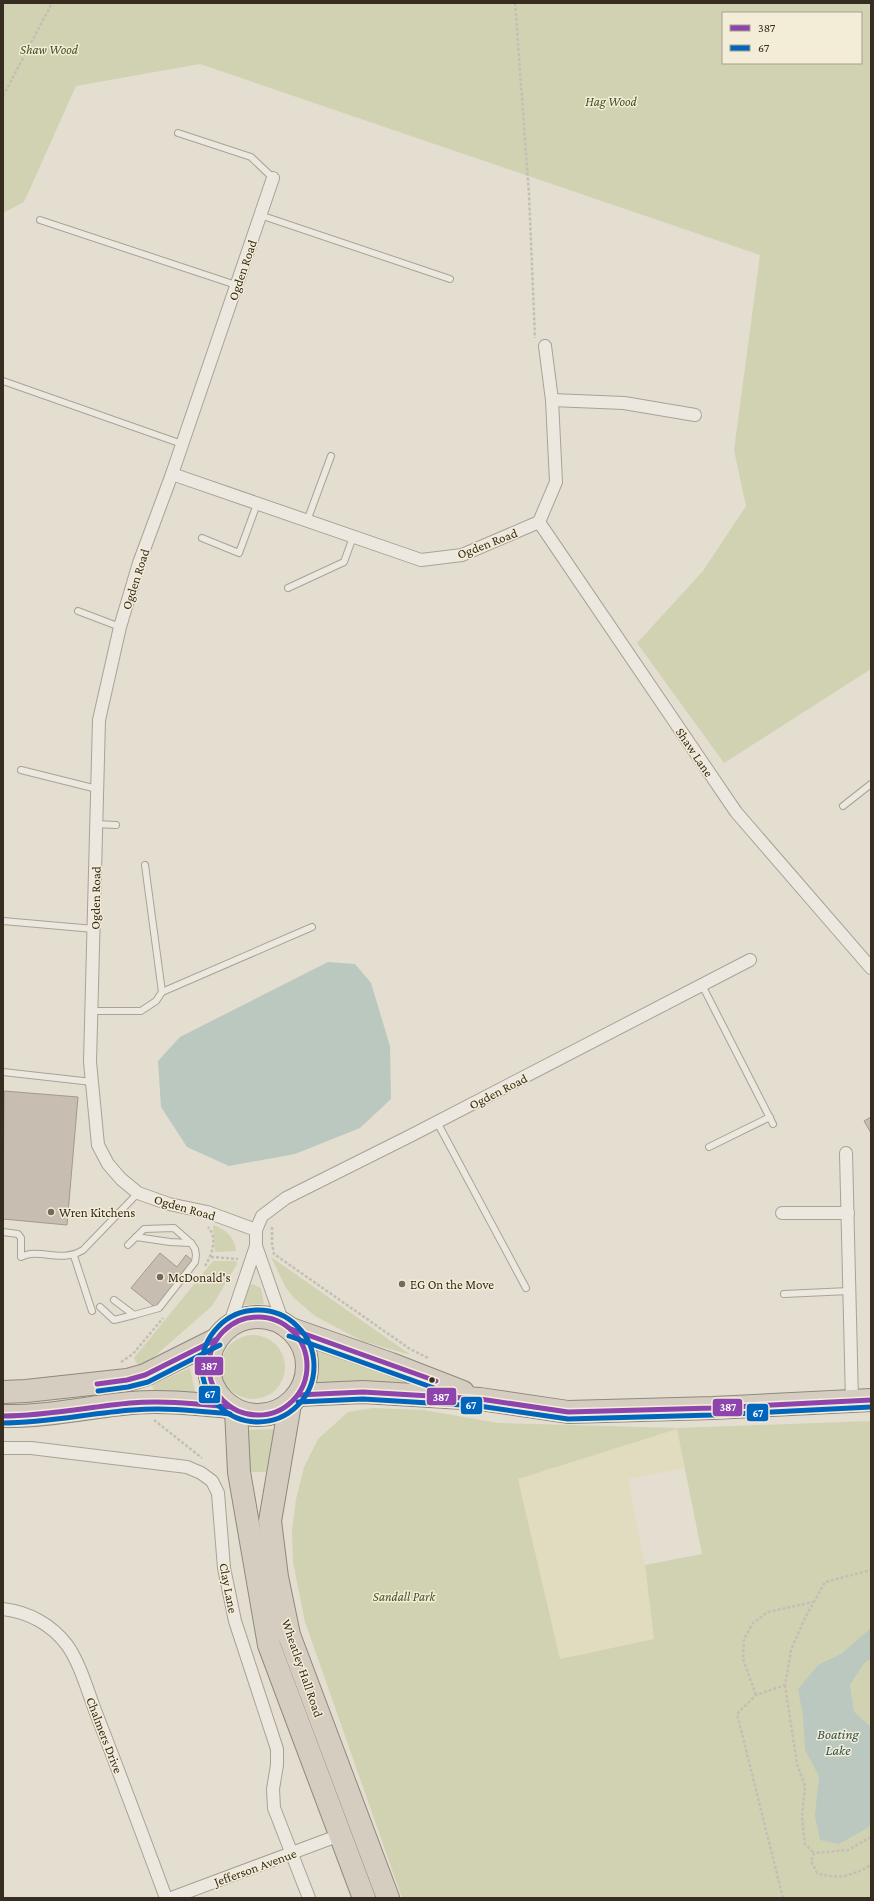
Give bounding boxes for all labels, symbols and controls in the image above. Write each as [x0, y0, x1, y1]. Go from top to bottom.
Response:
legend [722, 12, 862, 64]
text: 387 [758, 21, 776, 35]
text: 67 [758, 41, 770, 55]
park label: Shaw Wood [20, 42, 79, 57]
park label: Hag Wood [585, 94, 638, 109]
street label: Ogden Road [225, 238, 260, 302]
street label: Ogden Road [455, 525, 520, 562]
street label: Ogden Road [119, 547, 152, 612]
street label: Shaw Lane [673, 725, 717, 780]
street label: Ogden Road [87, 866, 104, 930]
street label: Ogden Road [467, 1070, 530, 1112]
street label: Ogden Road [152, 1192, 217, 1223]
place label: Wren Kitchens [59, 1205, 135, 1220]
marker: Wren Kitchens [46, 1207, 56, 1217]
place label: McDonald's [168, 1270, 231, 1285]
marker: McDonald's [155, 1272, 165, 1282]
place label: EG On the Move [410, 1277, 494, 1292]
marker: EG On the Move [397, 1279, 407, 1289]
line badge: 387 [194, 1356, 224, 1376]
text: 387 [201, 1360, 217, 1372]
unlabelled marker [427, 1375, 437, 1385]
line badge: 67 [198, 1385, 221, 1404]
line badge: 387 [426, 1387, 457, 1406]
text: 67 [205, 1388, 215, 1400]
text: 387 [433, 1391, 449, 1403]
line badge: 67 [460, 1396, 483, 1415]
line badge: 387 [712, 1398, 743, 1417]
text: 67 [466, 1399, 476, 1411]
text: 387 [720, 1401, 736, 1413]
line badge: 67 [746, 1403, 769, 1422]
text: 67 [753, 1407, 763, 1419]
street label: Clay Lane [216, 1562, 241, 1615]
park label: Sandall Park [373, 1589, 436, 1604]
street label: Wheatley Hall Road [279, 1617, 326, 1719]
street label: Chalmers Drive [83, 1695, 126, 1776]
water label: Boating Lake [817, 1726, 859, 1758]
street label: Jefferson Avenue [211, 1845, 299, 1890]

